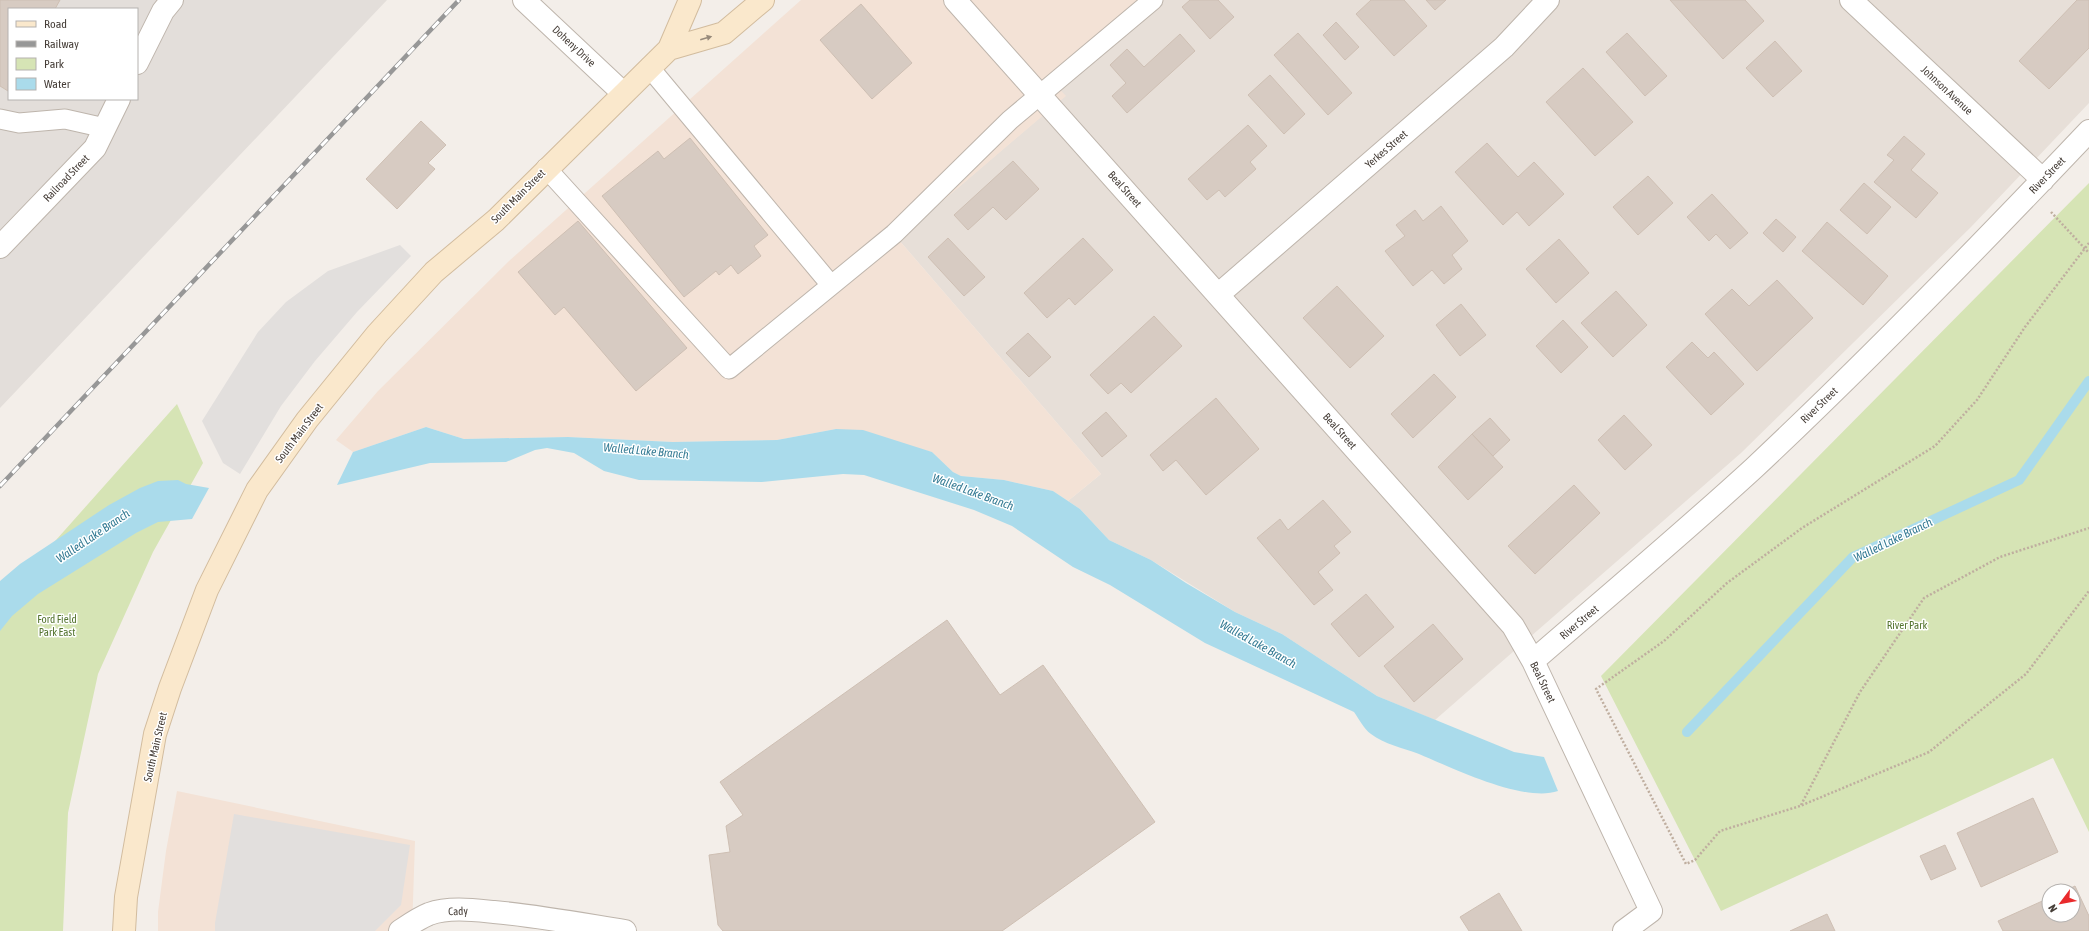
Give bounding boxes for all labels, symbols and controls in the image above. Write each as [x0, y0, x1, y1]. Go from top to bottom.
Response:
legend [8, 8, 138, 100]
text: Road [44, 17, 67, 31]
street label: Doheny Drive [550, 23, 598, 69]
one-way arrow [700, 35, 712, 41]
text: Railway [44, 37, 79, 51]
text: Park [44, 57, 65, 71]
street label: Johnson Avenue [1919, 63, 1975, 117]
text: Water [44, 77, 71, 91]
street label: Yerkes Street [1363, 128, 1409, 170]
street label: Railroad Street [41, 152, 91, 204]
street label: River Street [2027, 154, 2067, 196]
street label: South Main Street [489, 167, 547, 225]
street label: Beal Street [1106, 169, 1144, 209]
street label: River Street [1798, 385, 1840, 425]
street label: South Main Street [273, 401, 325, 465]
street label: Beal Street [1321, 411, 1359, 451]
water label: Walled Lake Branch [603, 440, 689, 462]
water label: Walled Lake Branch [930, 471, 1016, 513]
water label: Walled Lake Branch [54, 506, 133, 566]
water label: Walled Lake Branch [1851, 515, 1935, 565]
street label: River Street [1557, 603, 1601, 641]
park label: Ford Field Park East [37, 613, 77, 638]
water label: Walled Lake Branch [1217, 617, 1299, 671]
park label: River Park [1887, 619, 1927, 631]
street label: Beal Street [1528, 660, 1558, 704]
street label: South Main Street [141, 711, 169, 783]
north arrow [2041, 883, 2081, 923]
text: N [2046, 902, 2059, 914]
street label: Cady [448, 905, 469, 917]

